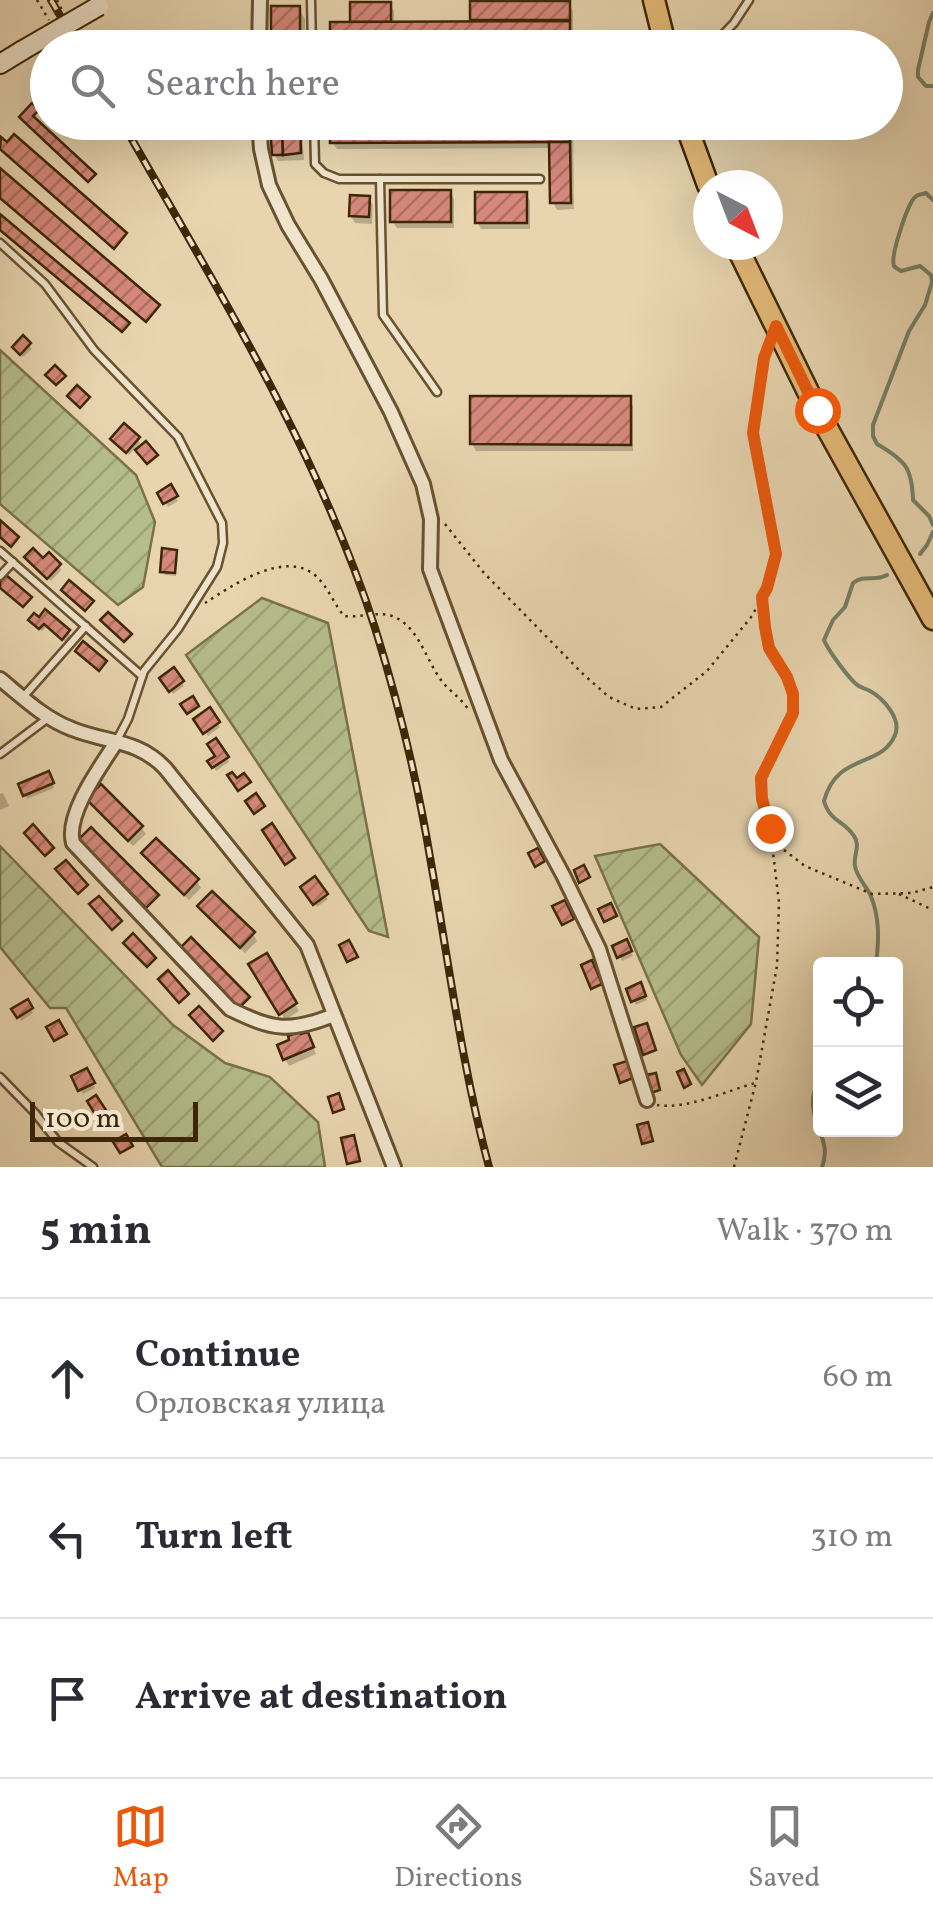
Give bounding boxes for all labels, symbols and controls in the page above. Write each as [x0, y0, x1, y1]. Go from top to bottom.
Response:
search box [30, 30, 903, 140]
icon: search [65, 58, 120, 113]
text: Search here [145, 59, 340, 112]
north arrow [693, 170, 783, 260]
route start [795, 388, 841, 434]
route end [748, 806, 794, 852]
map controls [813, 957, 903, 1137]
button: locate [813, 957, 903, 1047]
button: layers [813, 1047, 903, 1137]
scale bar [30, 1097, 198, 1142]
text: 100 m [45, 1100, 120, 1139]
text: 5 min [40, 1203, 152, 1262]
text: Walk · 370 m [717, 1210, 893, 1254]
text: Continue [135, 1330, 300, 1383]
icon: ahead [40, 1351, 95, 1406]
text: 60 m [823, 1356, 893, 1400]
text: Орловская улица [135, 1383, 386, 1427]
icon: left [40, 1511, 95, 1566]
text: Turn left [135, 1512, 292, 1565]
text: 310 m [810, 1516, 893, 1560]
icon: arrive [40, 1671, 95, 1726]
text: Arrive at destination [135, 1672, 508, 1725]
tab: Map [113, 1799, 169, 1898]
tab: Directions [394, 1799, 523, 1898]
tab: Saved [748, 1799, 820, 1898]

